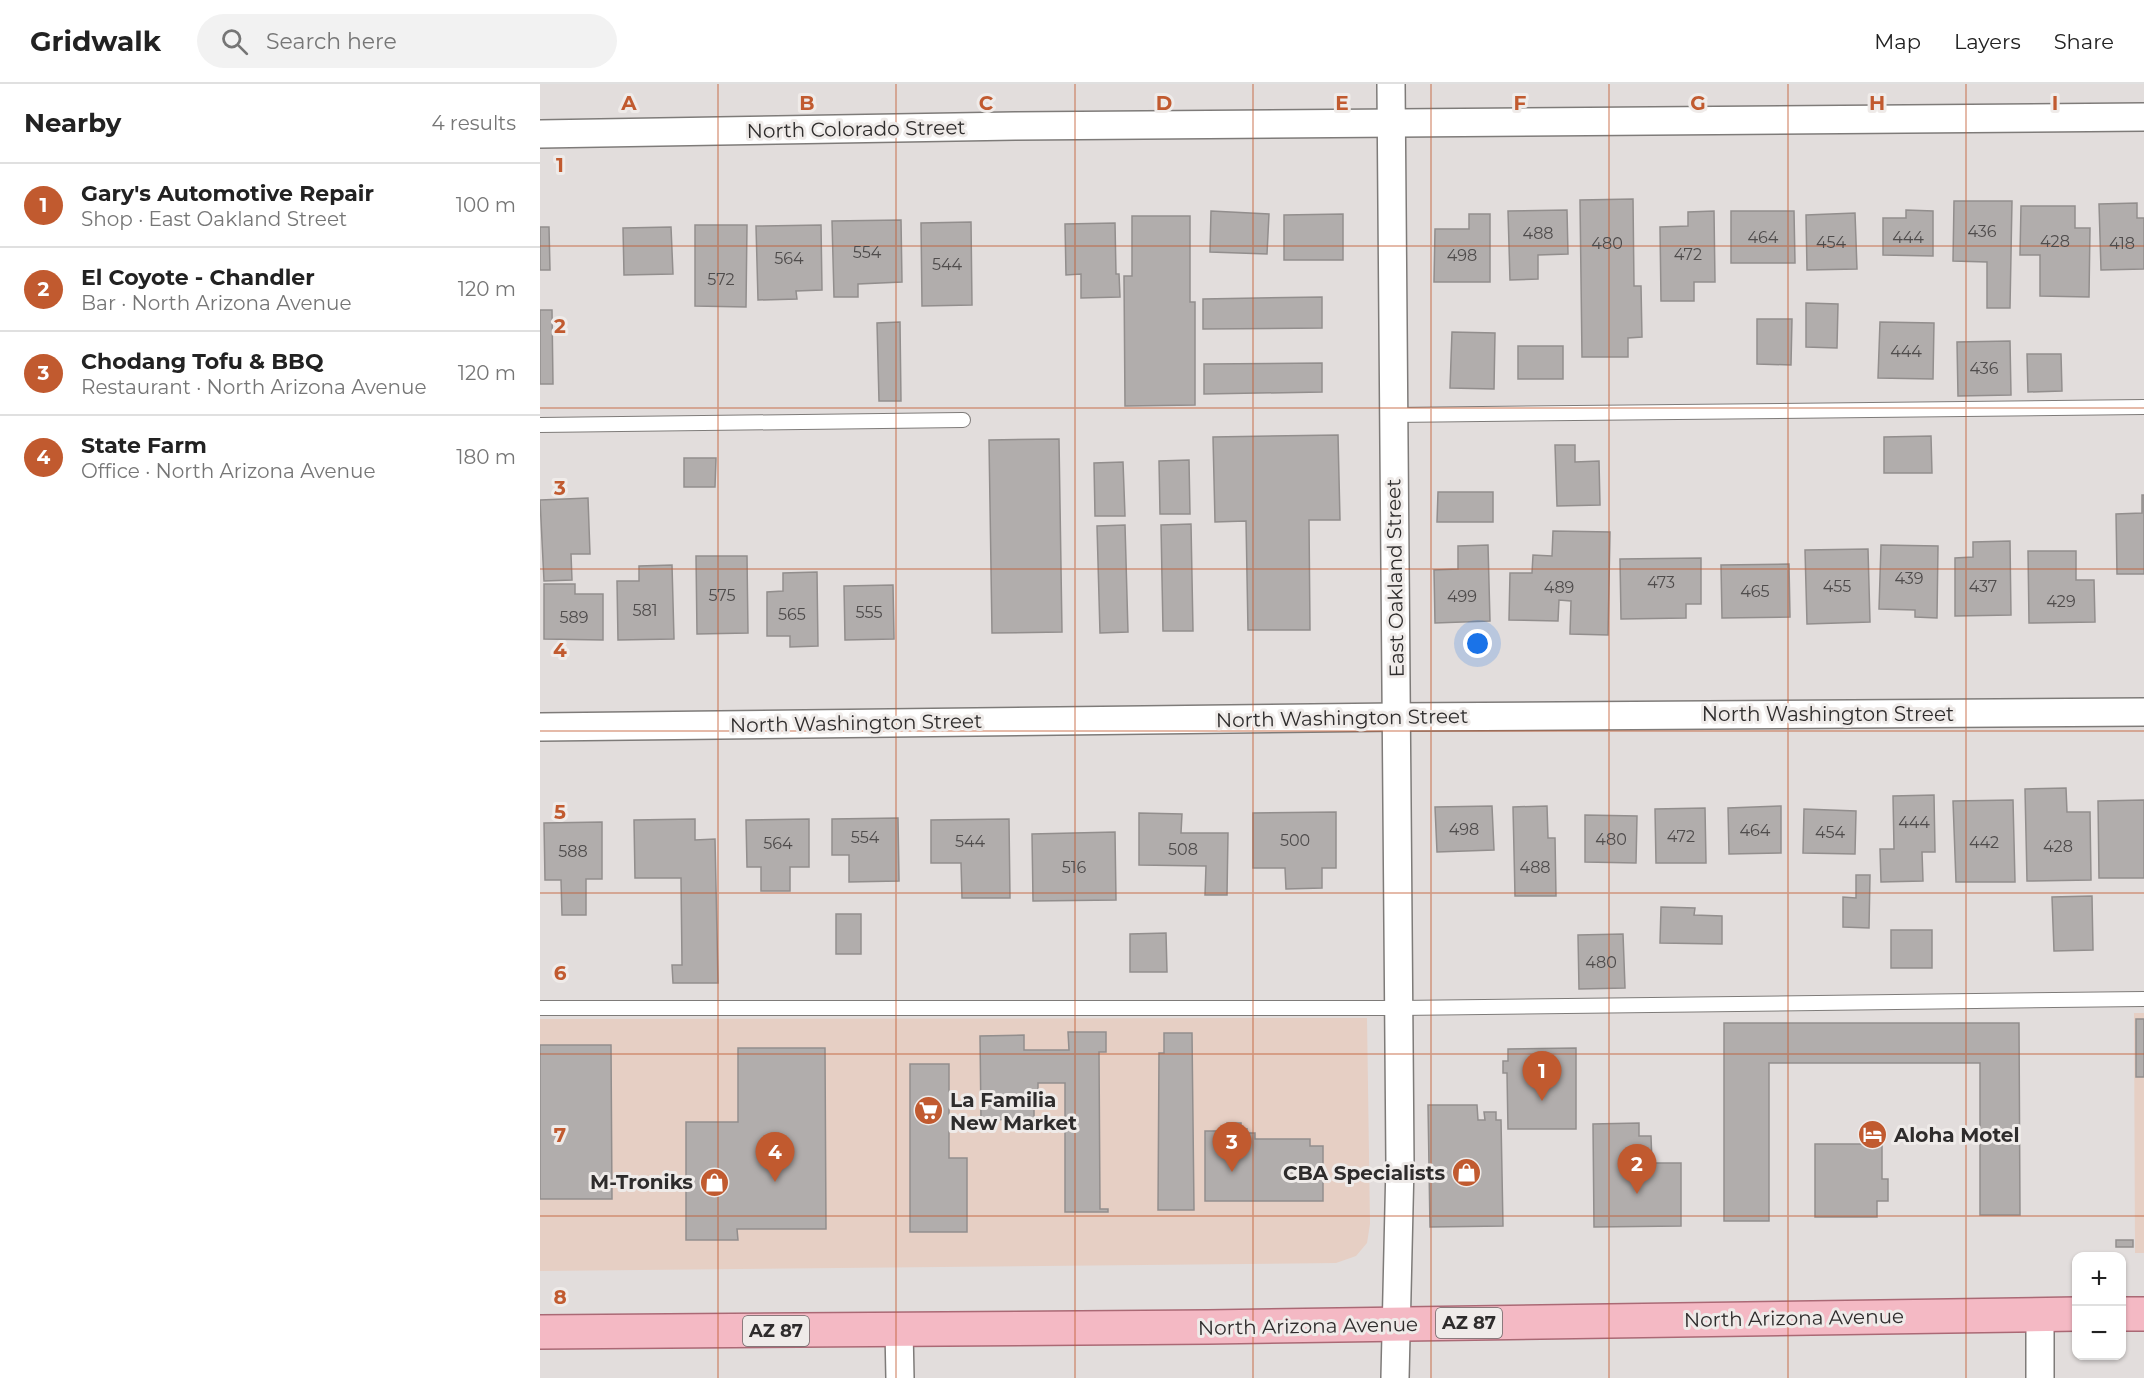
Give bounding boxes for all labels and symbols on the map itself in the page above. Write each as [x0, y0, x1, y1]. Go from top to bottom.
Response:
text: A [620, 91, 637, 115]
text: B [799, 91, 815, 115]
text: C [979, 91, 994, 115]
text: D [1156, 91, 1172, 115]
text: E [1335, 91, 1349, 115]
text: F [1514, 91, 1527, 115]
text: G [1690, 91, 1706, 115]
text: H [1869, 91, 1885, 115]
text: I [2052, 91, 2058, 115]
street label: North Colorado Street [746, 115, 966, 143]
text: 1 [556, 153, 564, 177]
house number: 436 [1967, 222, 1997, 241]
house number: 488 [1522, 224, 1554, 243]
house number: 464 [1748, 228, 1779, 247]
house number: 444 [1892, 228, 1924, 247]
house number: 428 [2040, 232, 2070, 251]
house number: 454 [1816, 233, 1847, 252]
house number: 480 [1591, 234, 1623, 253]
house number: 418 [2109, 234, 2135, 253]
house number: 554 [853, 243, 882, 262]
house number: 472 [1674, 245, 1702, 264]
house number: 498 [1447, 246, 1477, 265]
house number: 564 [774, 249, 804, 268]
house number: 544 [932, 255, 963, 274]
house number: 572 [707, 270, 735, 289]
text: 2 [554, 314, 566, 338]
house number: 444 [1890, 342, 1922, 361]
house number: 436 [1969, 359, 1999, 378]
text: 3 [553, 476, 566, 500]
street label: East Oakland Street [1381, 478, 1409, 678]
house number: 439 [1894, 569, 1924, 588]
house number: 473 [1647, 573, 1675, 592]
house number: 455 [1823, 577, 1851, 596]
house number: 437 [1969, 577, 1997, 596]
house number: 489 [1544, 578, 1574, 597]
house number: 465 [1740, 582, 1770, 601]
house number: 575 [708, 586, 736, 605]
house number: 499 [1447, 587, 1477, 606]
house number: 429 [2046, 592, 2076, 611]
house number: 581 [632, 601, 658, 620]
house number: 555 [855, 603, 883, 622]
house number: 565 [778, 605, 806, 624]
house number: 589 [559, 608, 589, 627]
your location [1463, 629, 1492, 658]
text: 4 [553, 638, 567, 662]
street label: North Washington Street [1702, 702, 1954, 726]
street label: North Washington Street [1216, 704, 1468, 732]
street label: North Washington Street [730, 709, 982, 737]
text: 5 [554, 800, 566, 824]
house number: 444 [1898, 813, 1930, 832]
house number: 498 [1449, 820, 1479, 839]
house number: 464 [1740, 821, 1771, 840]
house number: 454 [1815, 823, 1846, 842]
house number: 472 [1667, 827, 1695, 846]
house number: 554 [851, 828, 880, 847]
house number: 480 [1595, 830, 1627, 849]
house number: 500 [1280, 831, 1310, 850]
house number: 544 [955, 832, 986, 851]
house number: 442 [1969, 833, 1999, 852]
house number: 564 [763, 834, 793, 853]
house number: 428 [2043, 837, 2073, 856]
house number: 508 [1168, 840, 1198, 859]
house number: 588 [558, 842, 588, 861]
house number: 516 [1062, 858, 1087, 877]
house number: 488 [1519, 858, 1551, 877]
house number: 480 [1585, 953, 1617, 972]
text: 6 [554, 961, 567, 985]
pin: 1 [1522, 1052, 1562, 1101]
place label: La Familia New Market [950, 1088, 1077, 1135]
supermarket icon: La Familia New Market [913, 1095, 945, 1127]
hotel icon: Aloha Motel [1857, 1119, 1889, 1151]
pin: 3 [1212, 1122, 1252, 1172]
text: 7 [554, 1123, 566, 1147]
place label: Aloha Motel [1893, 1123, 2019, 1147]
pin: 4 [756, 1132, 794, 1182]
pin: 2 [1618, 1144, 1656, 1194]
shop icon: CBA Specialists [1450, 1157, 1482, 1189]
place label: CBA Specialists [1283, 1161, 1445, 1185]
shop icon: M-Troniks [698, 1166, 730, 1198]
place label: M-Troniks [590, 1170, 693, 1194]
text: 8 [553, 1285, 567, 1309]
street label: North Arizona Avenue [1684, 1304, 1904, 1332]
road number: AZ 87 [1436, 1308, 1502, 1338]
street label: North Arizona Avenue [1198, 1312, 1418, 1340]
road number: AZ 87 [743, 1316, 809, 1346]

